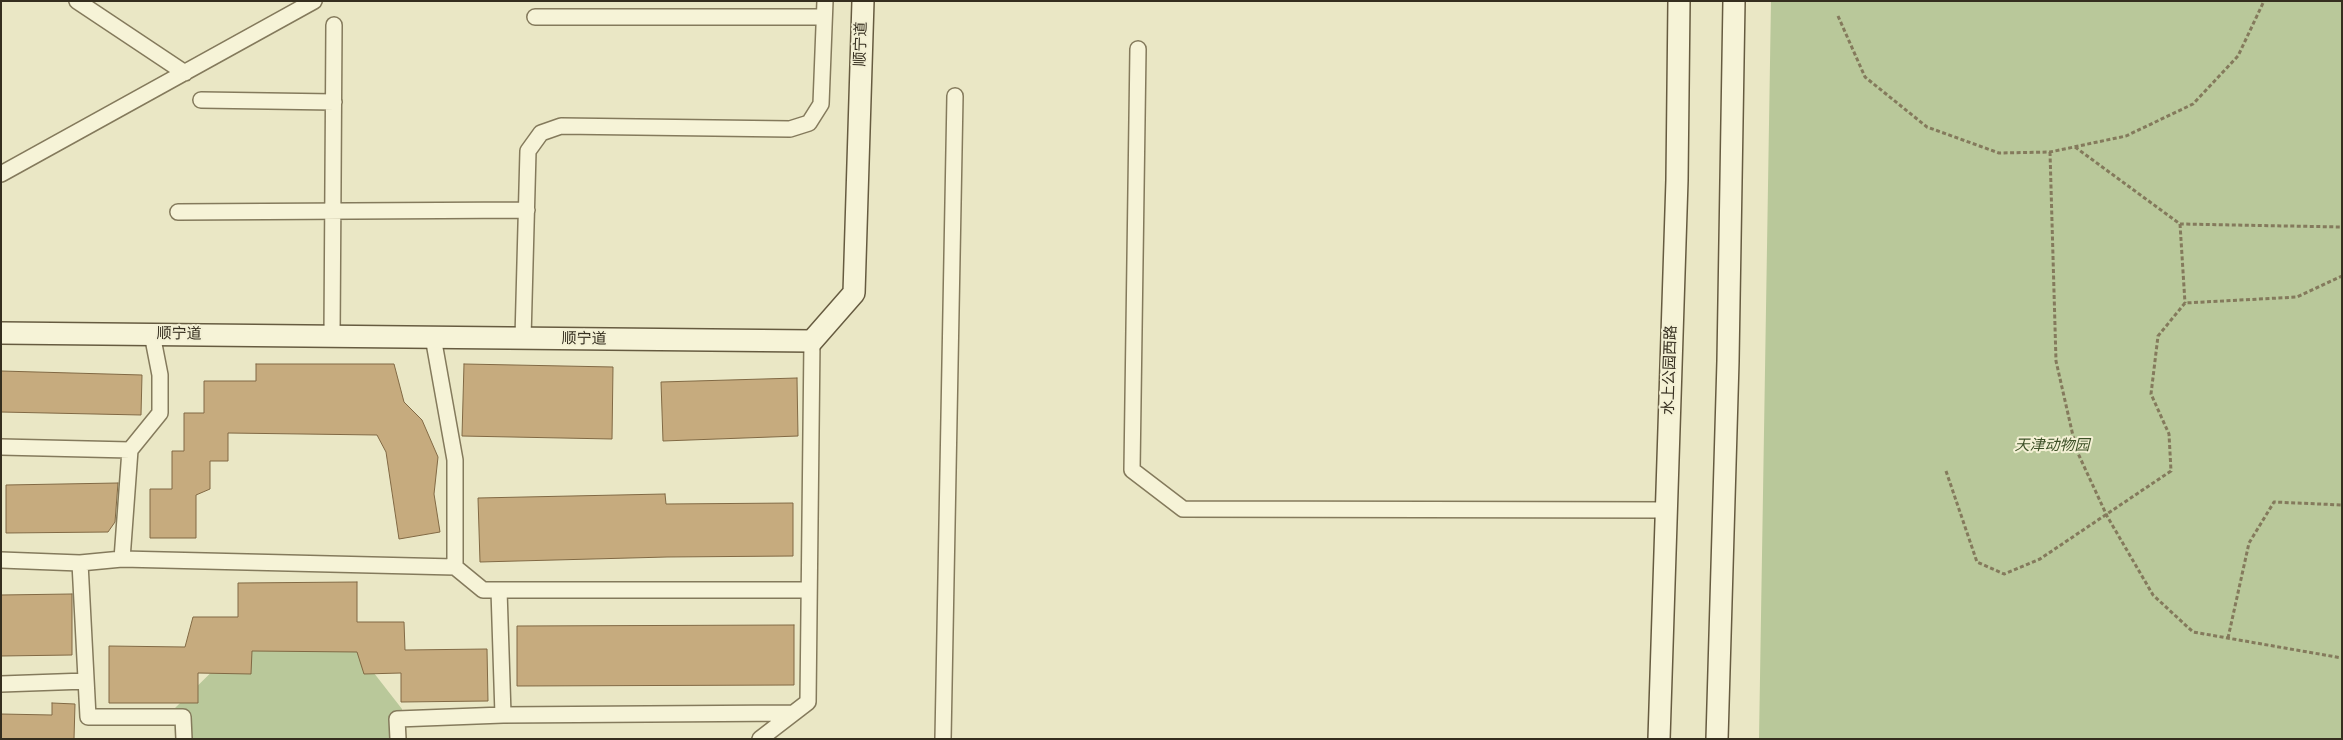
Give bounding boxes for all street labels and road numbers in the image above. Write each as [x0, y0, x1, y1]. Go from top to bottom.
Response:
street label: 顺宁道 [851, 21, 871, 67]
street label: 顺宁道 [156, 325, 202, 343]
street label: 水上公园西路 [1659, 325, 1681, 415]
street label: 顺宁道 [561, 330, 607, 348]

